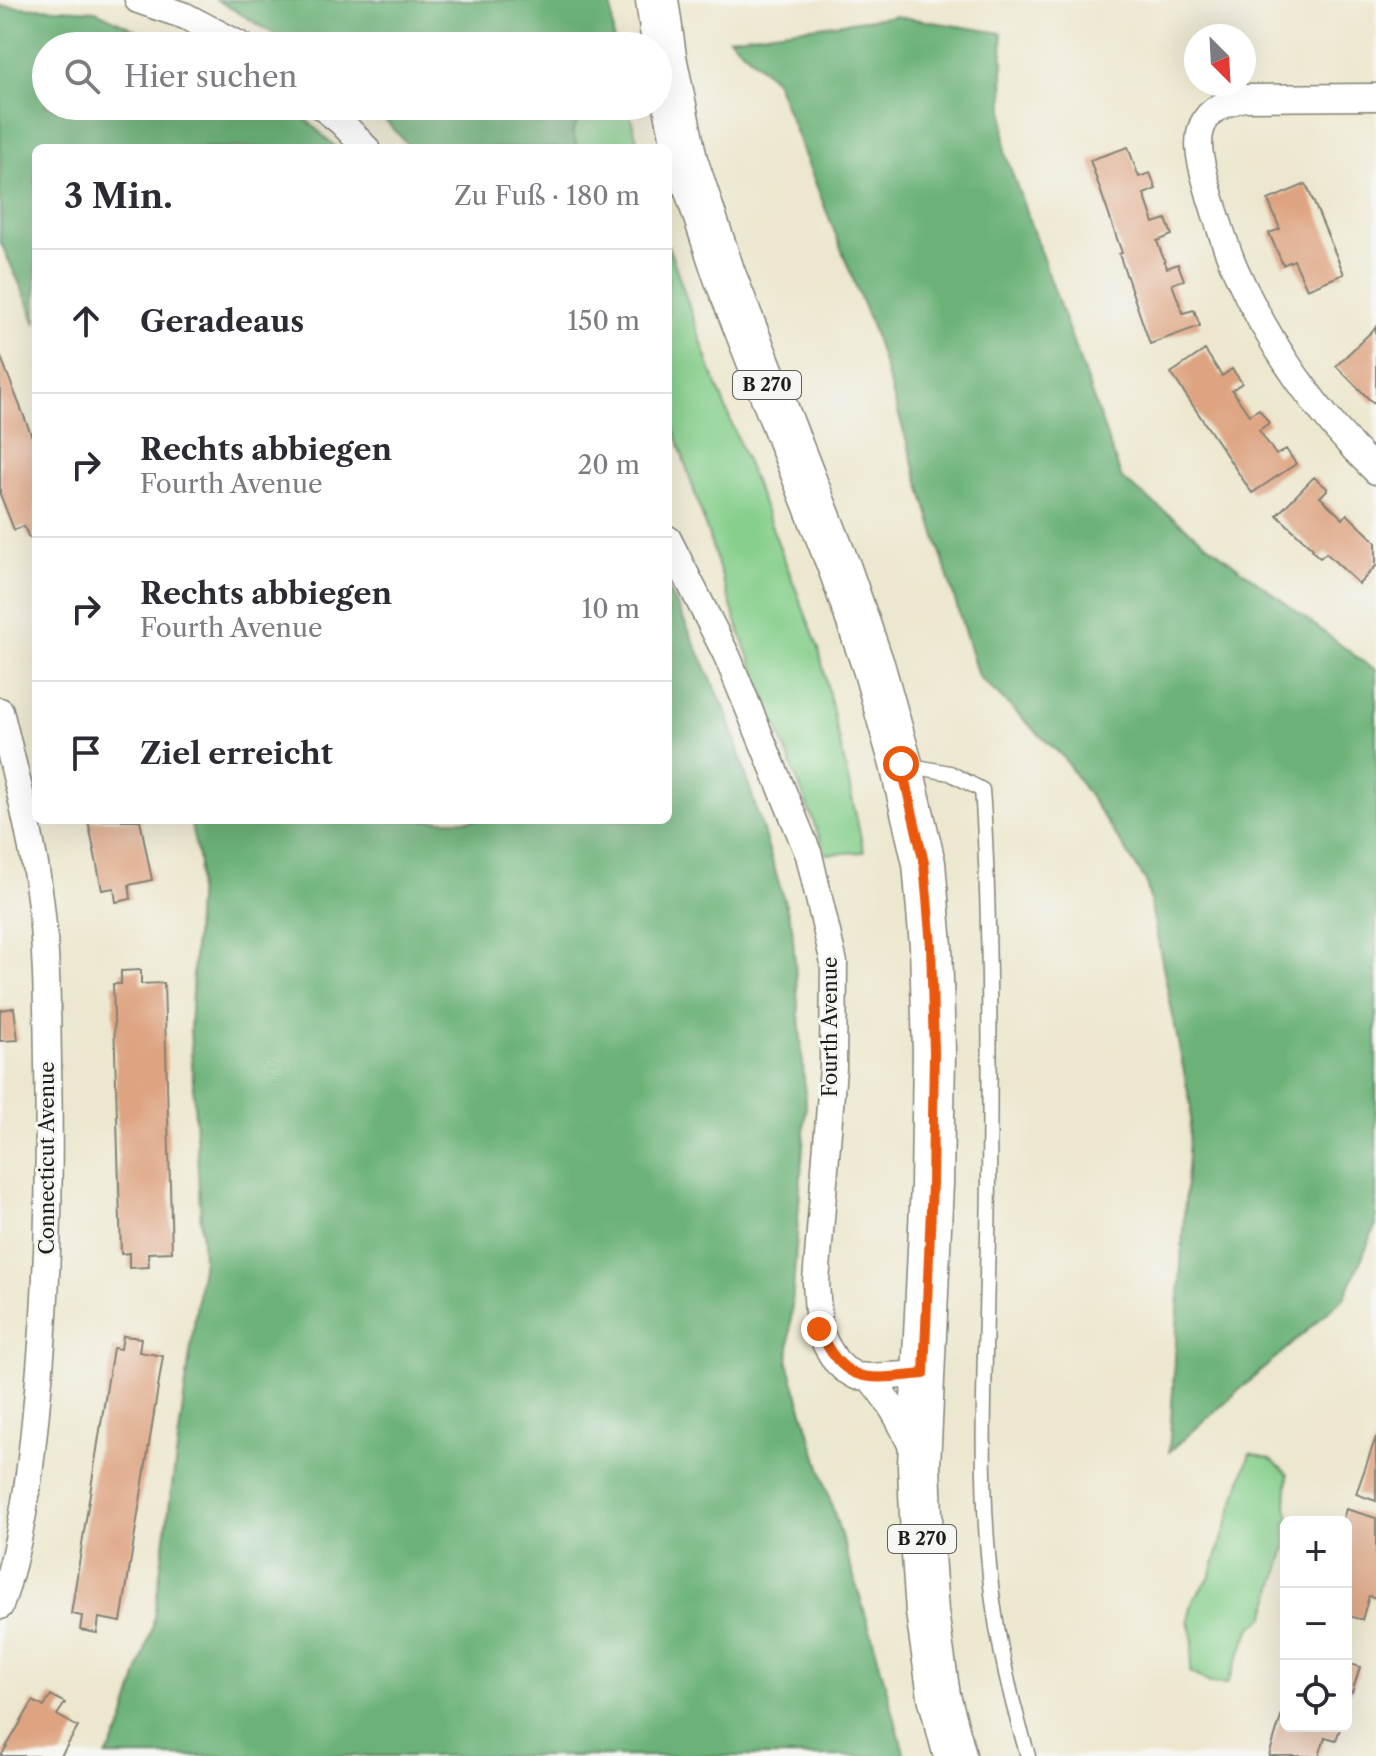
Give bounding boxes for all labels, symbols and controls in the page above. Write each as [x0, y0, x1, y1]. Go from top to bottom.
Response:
north arrow [1184, 24, 1256, 96]
search box [32, 32, 672, 120]
icon: search [60, 54, 104, 98]
text: Hier suchen [124, 58, 297, 95]
text: 3 Min. [64, 175, 173, 217]
text: Zu Fuß · 180 m [454, 180, 640, 212]
icon: ahead [64, 299, 108, 343]
text: Geradeaus [140, 303, 304, 340]
text: 150 m [567, 305, 640, 337]
road number: B 270 [733, 371, 801, 399]
text: Rechts abbiegen [140, 431, 392, 468]
icon: right [64, 443, 108, 487]
text: 20 m [577, 449, 640, 481]
text: Fourth Avenue [140, 468, 322, 500]
text: Rechts abbiegen [140, 575, 392, 612]
icon: right [64, 587, 108, 631]
text: 10 m [581, 593, 640, 625]
text: Fourth Avenue [140, 612, 322, 644]
icon: arrive [64, 731, 108, 775]
text: Ziel erreicht [140, 735, 333, 772]
route start [883, 746, 919, 782]
street label: Fourth Avenue [818, 957, 842, 1097]
street label: Connecticut Avenue [35, 1061, 59, 1255]
route end [801, 1311, 837, 1347]
map controls [1280, 1516, 1352, 1732]
button: + [1280, 1516, 1352, 1588]
road number: B 270 [888, 1525, 956, 1553]
button: − [1280, 1588, 1352, 1660]
button: locate [1280, 1660, 1352, 1732]

